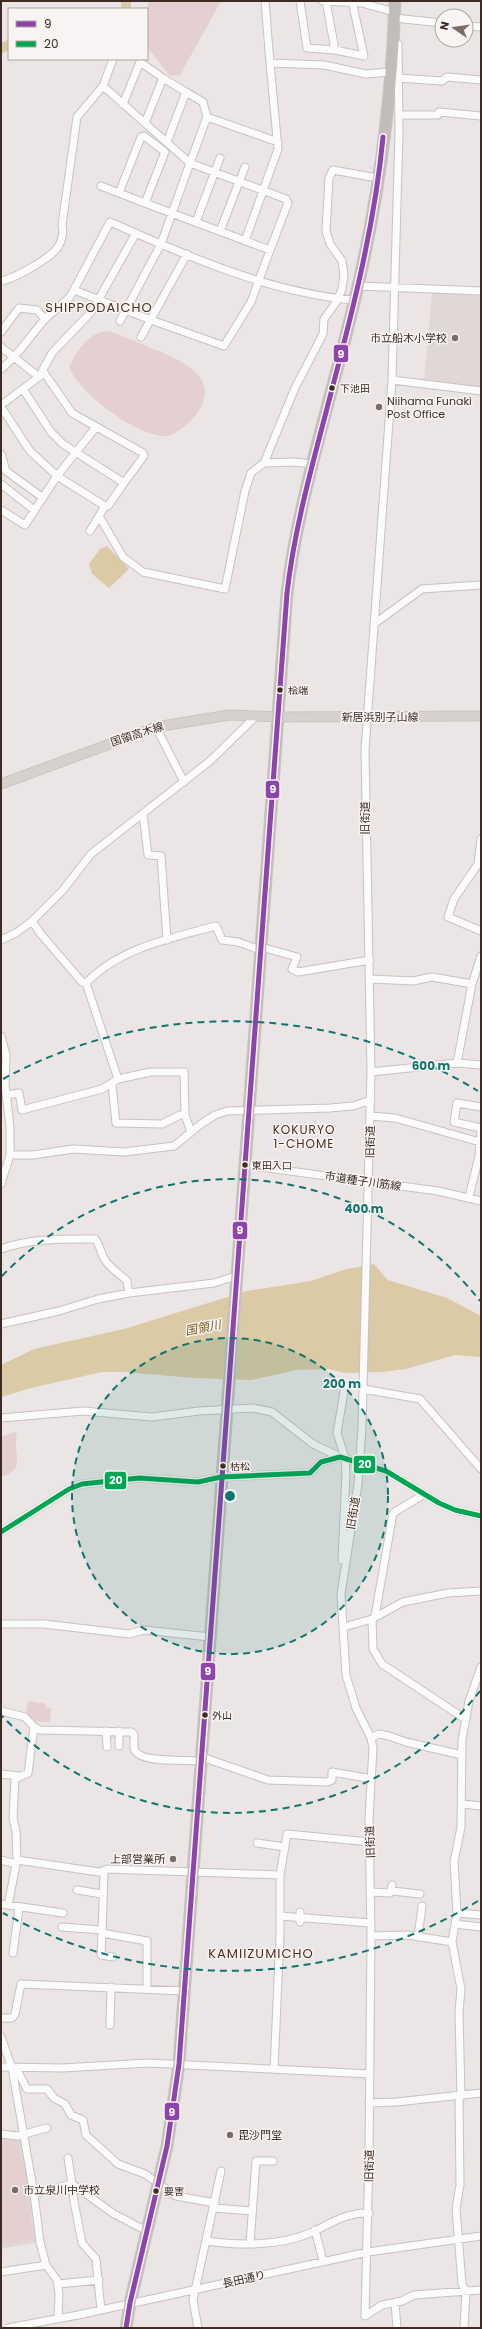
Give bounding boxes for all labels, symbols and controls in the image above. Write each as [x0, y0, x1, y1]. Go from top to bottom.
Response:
legend [8, 8, 148, 60]
north arrow [434, 8, 474, 48]
text: 9 [44, 15, 52, 32]
text: N [436, 20, 453, 32]
text: 20 [44, 35, 58, 52]
district label: SHIPPODAICHO [45, 298, 153, 317]
place label: 市立船木小学校 [370, 330, 447, 346]
marker: 市立船木小学校 [450, 333, 460, 343]
line badge: 9 [333, 344, 349, 363]
text: 9 [338, 346, 345, 362]
place label: 下池田 [340, 381, 370, 396]
marker: 下池田 [327, 383, 337, 393]
place label: Niihama Funaki Post Office [387, 393, 472, 422]
marker: Niihama Funaki Post Office [374, 402, 384, 412]
place label: 桧端 [288, 683, 308, 698]
marker: 桧端 [275, 685, 285, 695]
street label: 新居浜別子山線 [342, 709, 419, 725]
street label: 国領高木線 [108, 718, 166, 750]
line badge: 9 [265, 780, 280, 799]
text: 9 [270, 781, 277, 797]
street label: 旧街道 [357, 802, 373, 835]
text: 600 m [412, 1057, 451, 1074]
district label: KOKURYO 1-CHOME [273, 1121, 335, 1152]
street label: 旧街道 [362, 1125, 378, 1159]
place label: 東田入口 [252, 1158, 292, 1173]
marker: 東田入口 [240, 1160, 250, 1170]
street label: 市道種子川筋線 [324, 1168, 402, 1194]
text: 400 m [344, 1200, 384, 1217]
line badge: 9 [232, 1221, 248, 1240]
text: 9 [237, 1222, 244, 1238]
water label: 国領川 [184, 1315, 224, 1339]
text: 200 m [323, 1375, 361, 1392]
line badge: 20 [353, 1455, 376, 1474]
text: 20 [358, 1456, 372, 1472]
place label: 枯松 [230, 1459, 250, 1474]
marker: 枯松 [218, 1461, 228, 1471]
line badge: 20 [104, 1471, 127, 1490]
text: 20 [109, 1472, 123, 1488]
centre of rings [223, 1489, 237, 1503]
street label: 旧街道 [343, 1495, 363, 1531]
line badge: 9 [200, 1662, 216, 1681]
text: 9 [205, 1663, 212, 1679]
place label: 外山 [212, 1708, 232, 1723]
marker: 外山 [200, 1710, 210, 1720]
street label: 旧街道 [361, 1825, 379, 1859]
place label: 上部営業所 [110, 1851, 166, 1867]
marker: 上部営業所 [168, 1854, 178, 1864]
district label: KAMIIZUMICHO [208, 1944, 314, 1963]
line badge: 9 [164, 2102, 180, 2121]
text: 9 [169, 2104, 176, 2120]
place label: 毘沙門堂 [238, 2127, 282, 2143]
marker: 毘沙門堂 [225, 2130, 235, 2140]
street label: 旧街道 [361, 2149, 377, 2183]
place label: 市立泉川中学校 [23, 2182, 100, 2198]
place label: 要害 [164, 2184, 184, 2199]
marker: 市立泉川中学校 [10, 2185, 20, 2195]
marker: 要害 [151, 2186, 161, 2196]
street label: 長田通り [221, 2266, 267, 2292]

